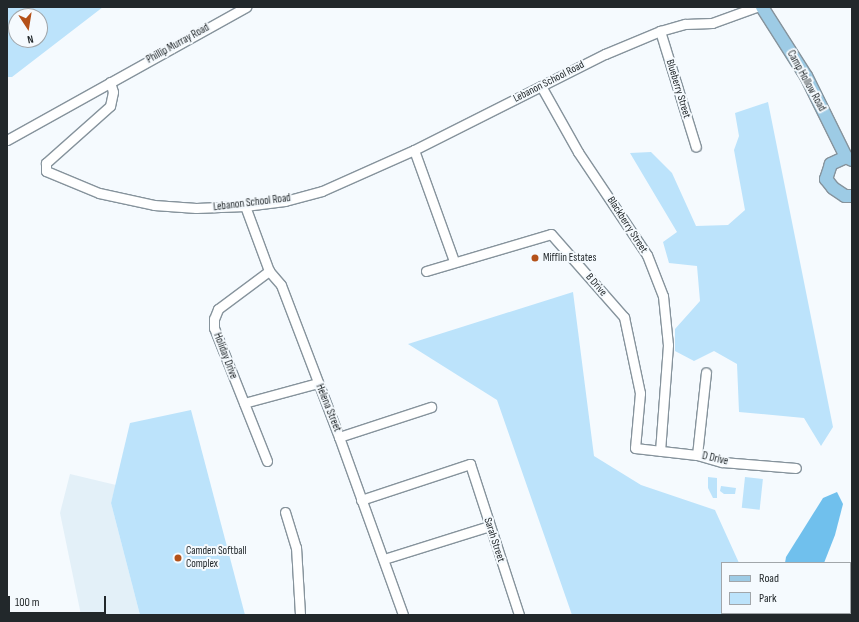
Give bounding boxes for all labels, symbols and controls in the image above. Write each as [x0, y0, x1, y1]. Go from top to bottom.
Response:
north arrow [8, 8, 48, 48]
street label: Phillip Murray Road [144, 21, 212, 67]
text: N [26, 32, 35, 46]
street label: Camp Hollow Road [784, 48, 828, 114]
street label: Lebanon School Road [511, 58, 587, 106]
street label: Blueberry Street [663, 58, 693, 120]
street label: Lebanon School Road [213, 192, 291, 214]
street label: Blackberry Street [604, 194, 650, 256]
place label: Mifflin Estates [543, 251, 596, 265]
marker: Mifflin Estates [530, 253, 540, 263]
street label: B Drive [583, 271, 609, 299]
street label: Holiday Drive [210, 331, 240, 381]
street label: Helena Street [312, 382, 344, 434]
street label: D Drive [701, 450, 729, 468]
street label: Sarah Street [481, 516, 507, 564]
place label: Camden Softball Complex [186, 545, 247, 571]
marker: Camden Softball Complex [173, 553, 183, 563]
legend [721, 562, 851, 614]
text: Road [759, 571, 779, 586]
scale bar [10, 588, 108, 614]
text: Park [759, 591, 777, 606]
text: 100 m [15, 595, 40, 610]

